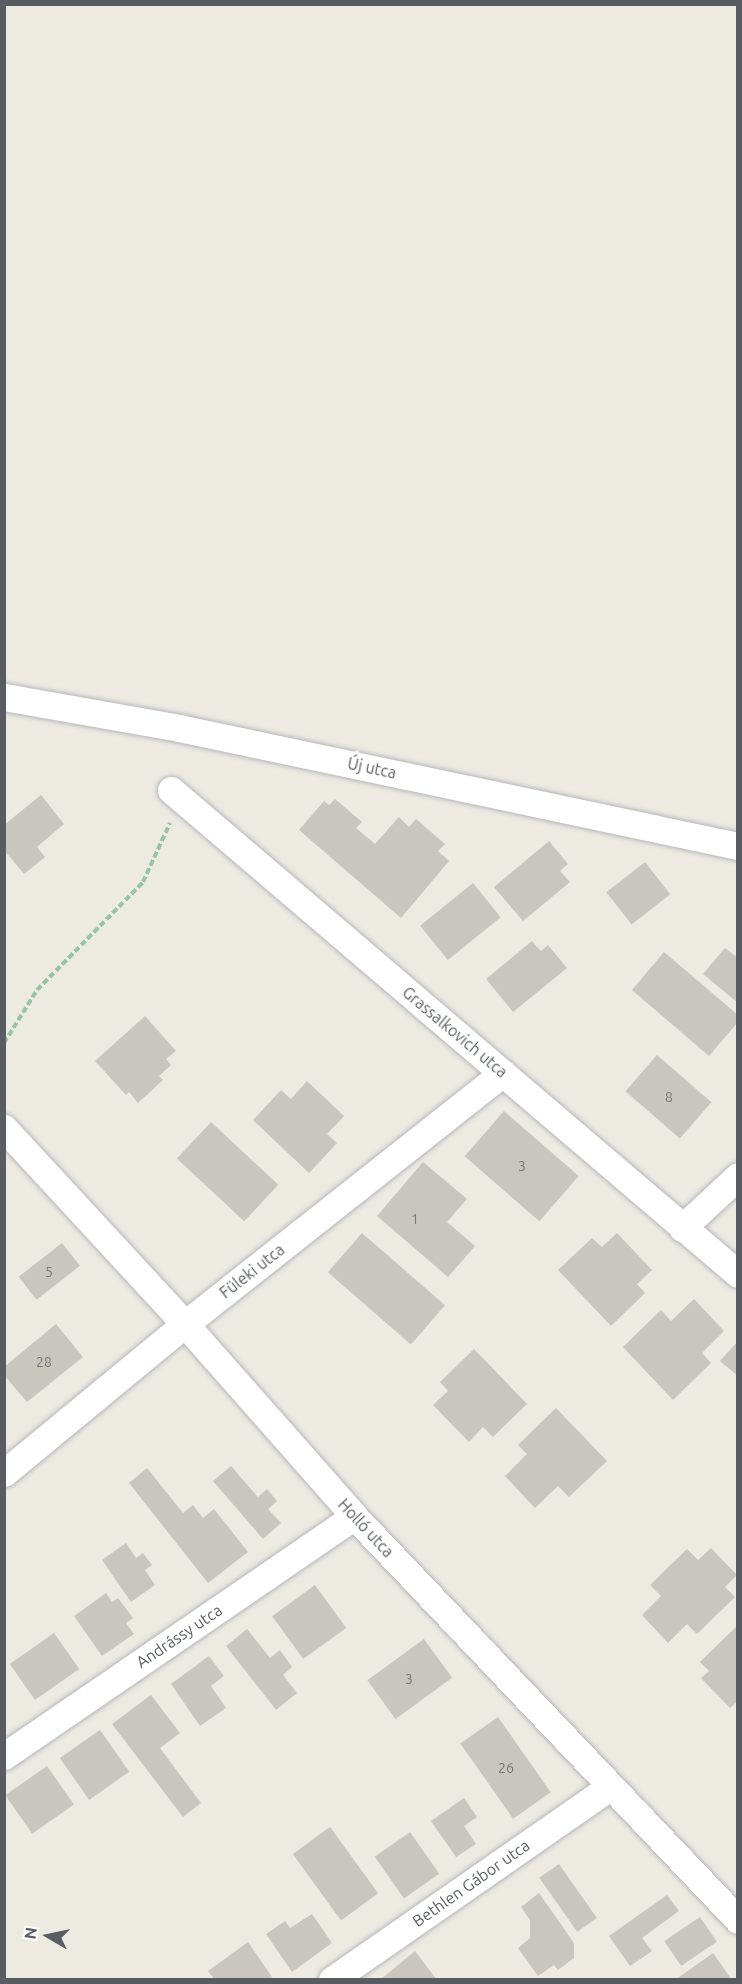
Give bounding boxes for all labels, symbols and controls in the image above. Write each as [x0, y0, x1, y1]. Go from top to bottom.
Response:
street label: Új utca [346, 753, 398, 783]
street label: Grassalkovich utca [399, 982, 511, 1082]
house number: 8 [665, 1089, 673, 1105]
house number: 3 [518, 1158, 526, 1174]
house number: 1 [411, 1211, 419, 1227]
street label: Füleki utca [216, 1240, 288, 1302]
house number: 5 [45, 1264, 53, 1280]
house number: 28 [36, 1354, 52, 1370]
street label: Holló utca [334, 1495, 398, 1561]
street label: Andrássy utca [132, 1600, 226, 1672]
house number: 3 [405, 1671, 413, 1687]
house number: 26 [498, 1760, 514, 1776]
street label: Bethlen Gábor utca [409, 1835, 533, 1931]
north arrow [18, 1906, 78, 1966]
text: N [20, 1926, 40, 1940]

